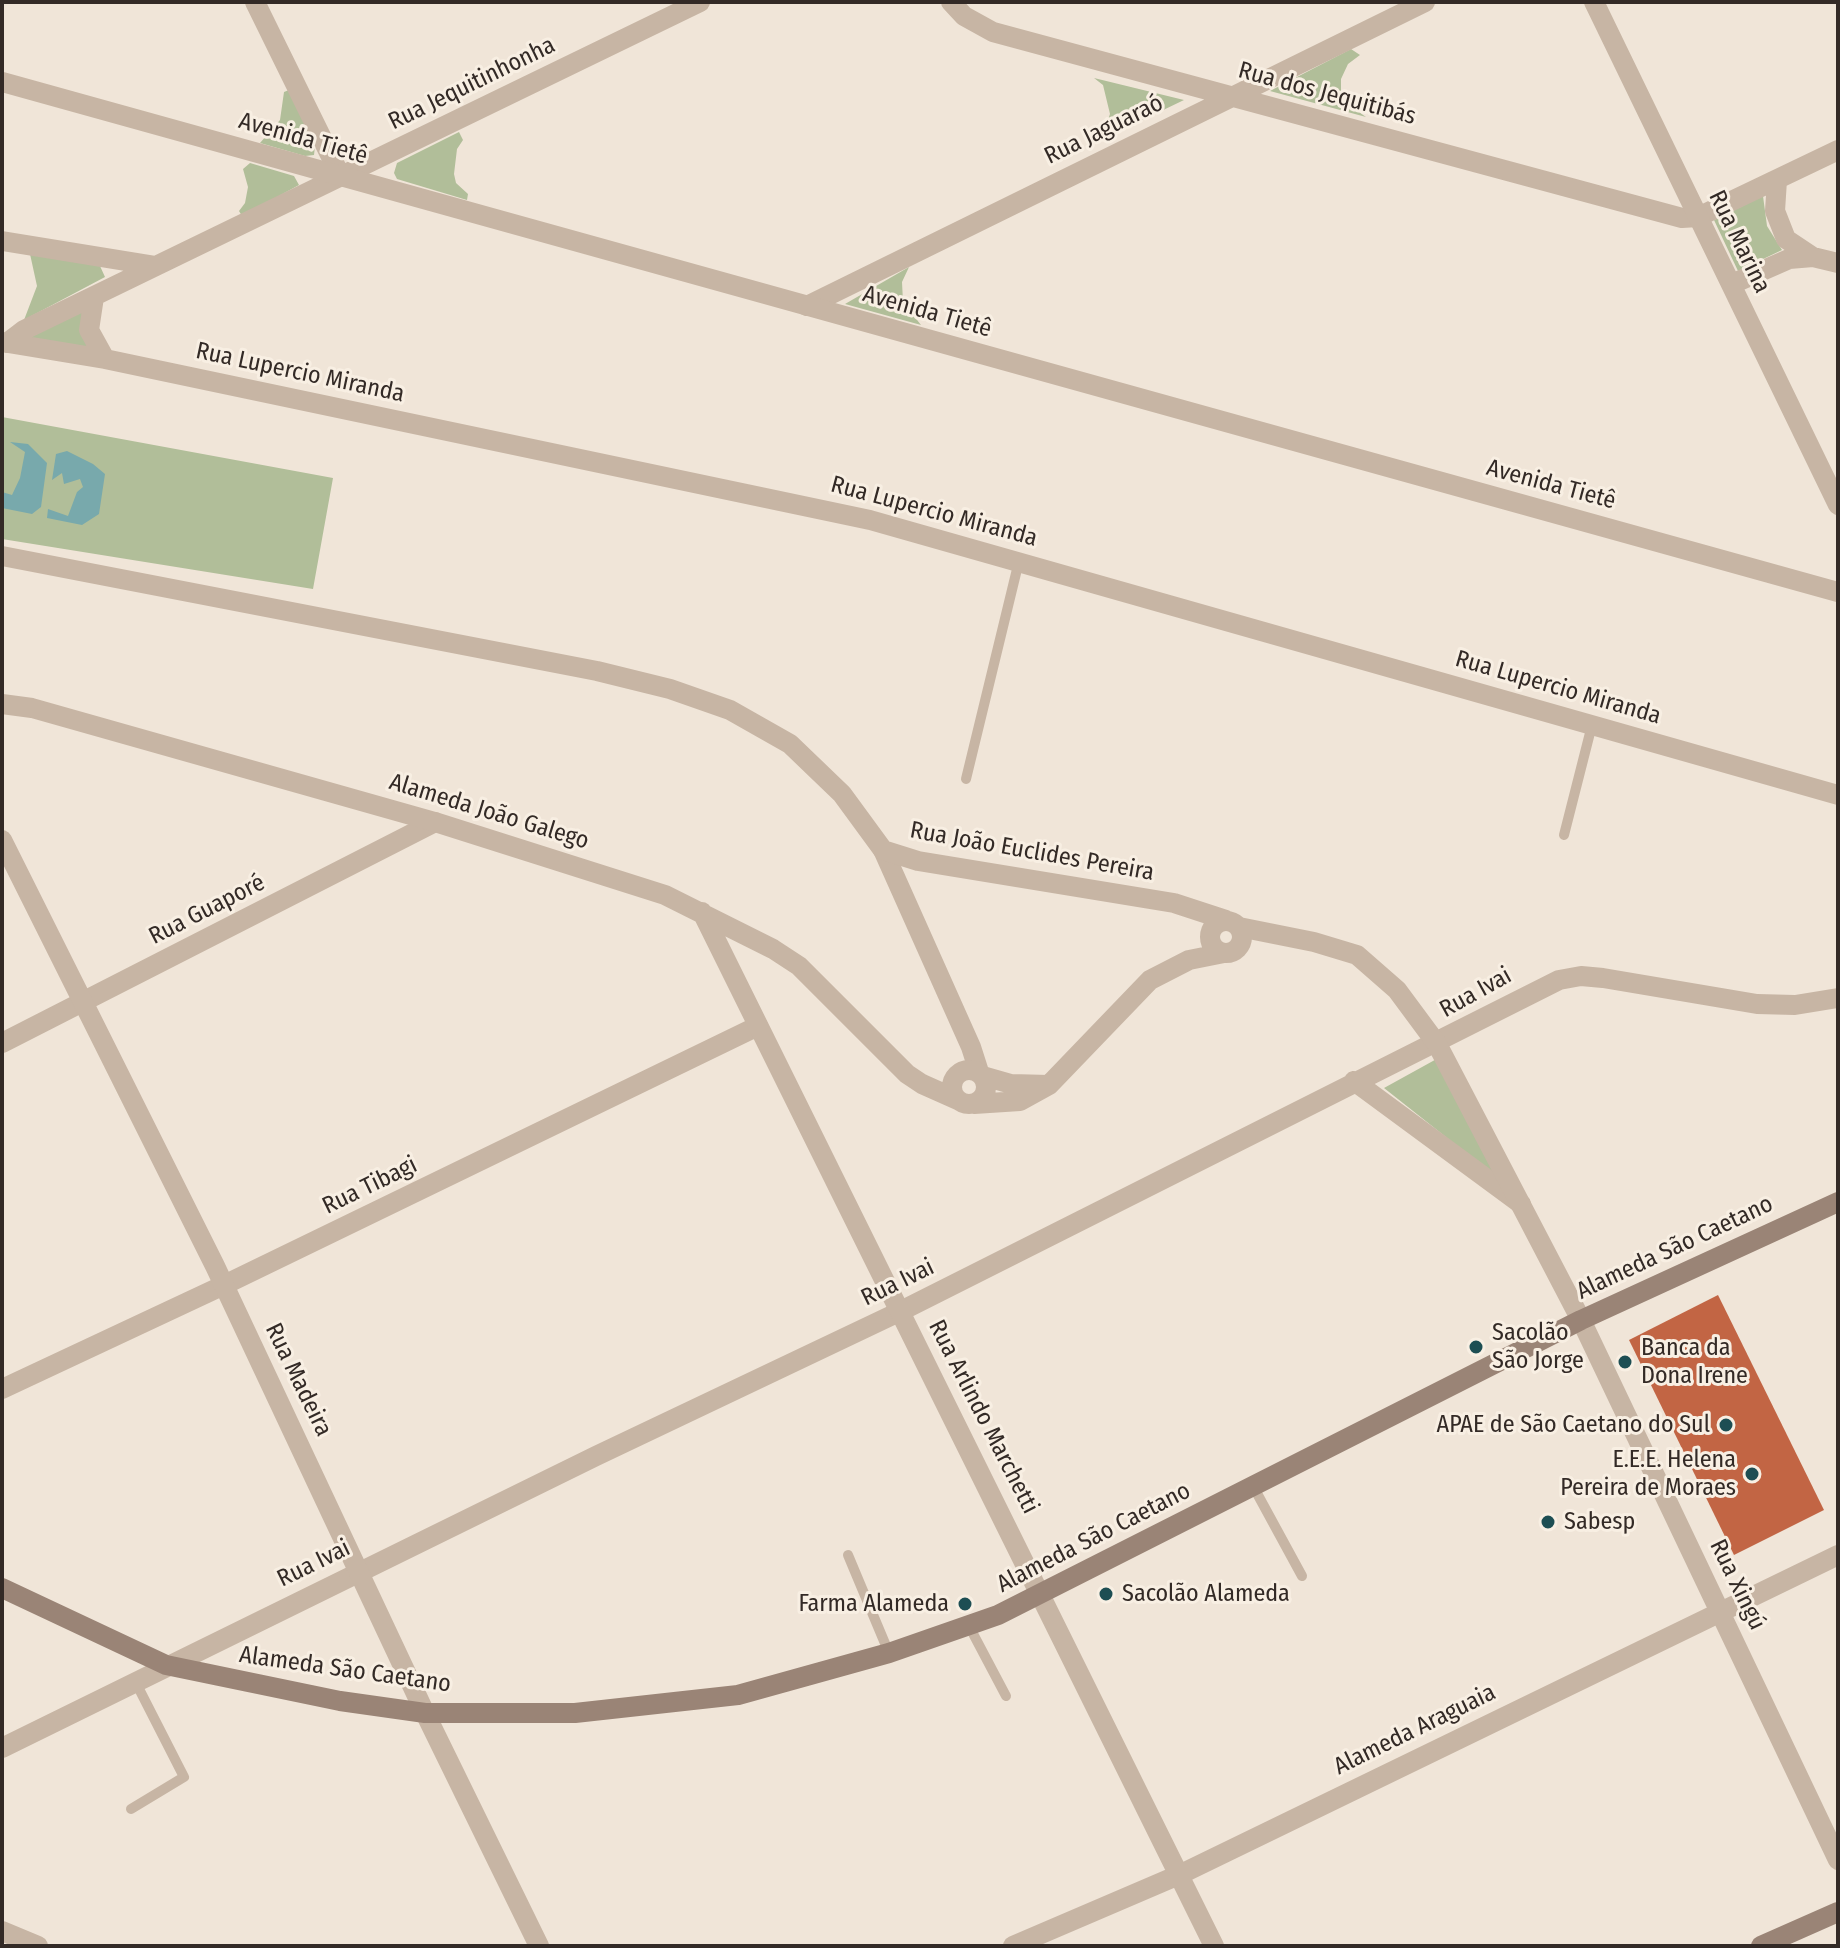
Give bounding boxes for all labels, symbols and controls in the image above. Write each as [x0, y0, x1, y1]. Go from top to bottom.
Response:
street label: Rua Jequitinhonha [384, 31, 560, 137]
street label: Rua dos Jequitibás [1235, 56, 1419, 132]
street label: Rua Jaguaraó [1040, 89, 1168, 171]
street label: Avenida Tietê [235, 107, 371, 171]
street label: Rua Marina [1702, 186, 1776, 298]
street label: Avenida Tietê [859, 280, 995, 344]
street label: Rua Lupercio Miranda [193, 337, 407, 409]
street label: Avenida Tietê [1483, 454, 1619, 516]
street label: Rua Lupercio Miranda [828, 471, 1040, 553]
street label: Rua Lupercio Miranda [1452, 645, 1664, 731]
street label: Alameda João Galego [386, 768, 592, 856]
street label: Rua João Euclides Pereira [908, 816, 1156, 888]
street label: Rua Guaporé [144, 869, 270, 951]
street label: Rua Ivai [1435, 962, 1517, 1024]
street label: Rua Tibagi [318, 1151, 422, 1221]
street label: Alameda São Caetano [1572, 1190, 1778, 1306]
street label: Rua Ivai [857, 1253, 939, 1313]
street label: Rua Arlindo Marchetti [922, 1315, 1044, 1519]
street label: Rua Madeira [258, 1319, 338, 1441]
place label: Sacolão São Jorge [1492, 1319, 1584, 1375]
place label: Banca da Dona Irene [1641, 1334, 1748, 1390]
marker: Sacolão São Jorge [1467, 1338, 1485, 1356]
marker: Banca da Dona Irene [1616, 1353, 1634, 1371]
place label: APAE de São Caetano do Sul [1437, 1411, 1710, 1439]
marker: APAE de São Caetano do Sul [1717, 1416, 1735, 1434]
place label: E.E.E. Helena Pereira de Moraes [1560, 1446, 1736, 1502]
marker: E.E.E. Helena Pereira de Moraes [1743, 1465, 1761, 1483]
street label: Alameda São Caetano [992, 1477, 1196, 1599]
place label: Sabesp [1564, 1508, 1635, 1536]
marker: Sabesp [1539, 1513, 1557, 1531]
street label: Rua Ivai [273, 1534, 355, 1594]
street label: Rua Xingú [1703, 1535, 1771, 1635]
place label: Sacolão Alameda [1122, 1580, 1290, 1608]
marker: Sacolão Alameda [1097, 1585, 1115, 1603]
place label: Farma Alameda [798, 1590, 949, 1618]
marker: Farma Alameda [956, 1595, 974, 1613]
street label: Alameda São Caetano [237, 1641, 453, 1699]
street label: Alameda Araguaia [1330, 1678, 1500, 1782]

